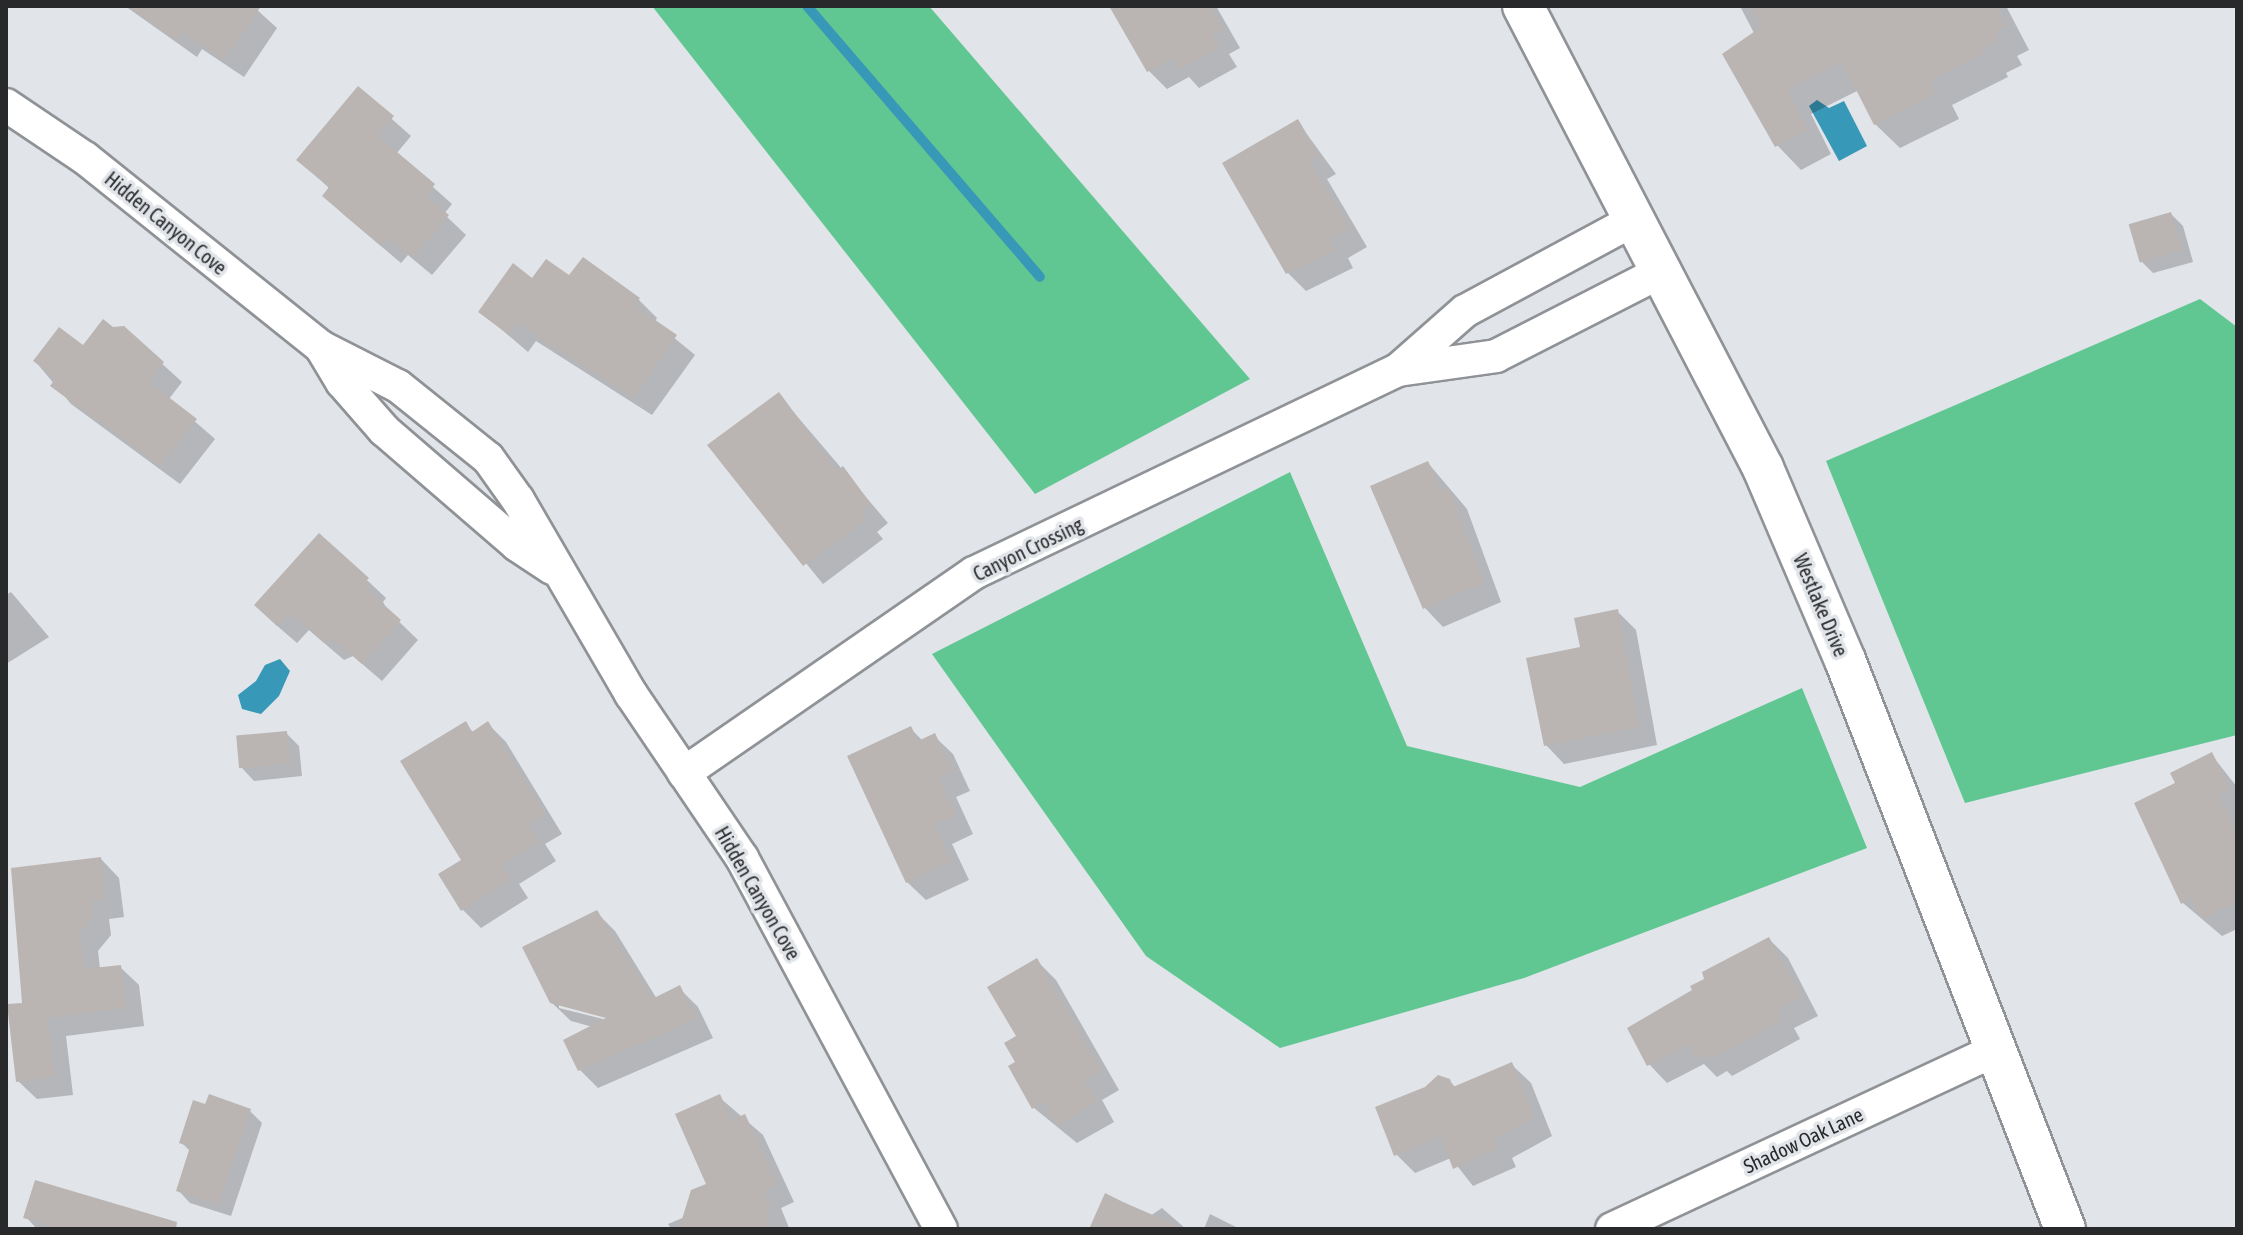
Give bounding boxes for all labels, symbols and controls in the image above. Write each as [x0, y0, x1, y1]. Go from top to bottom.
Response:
street label: Hidden Canyon Cove [100, 167, 232, 279]
street label: Canyon Crossing [969, 512, 1087, 586]
street label: Westlake Drive [1789, 550, 1853, 660]
street label: Hidden Canyon Cove [710, 822, 806, 964]
street label: Shadow Oak Lane [1739, 1102, 1867, 1178]

